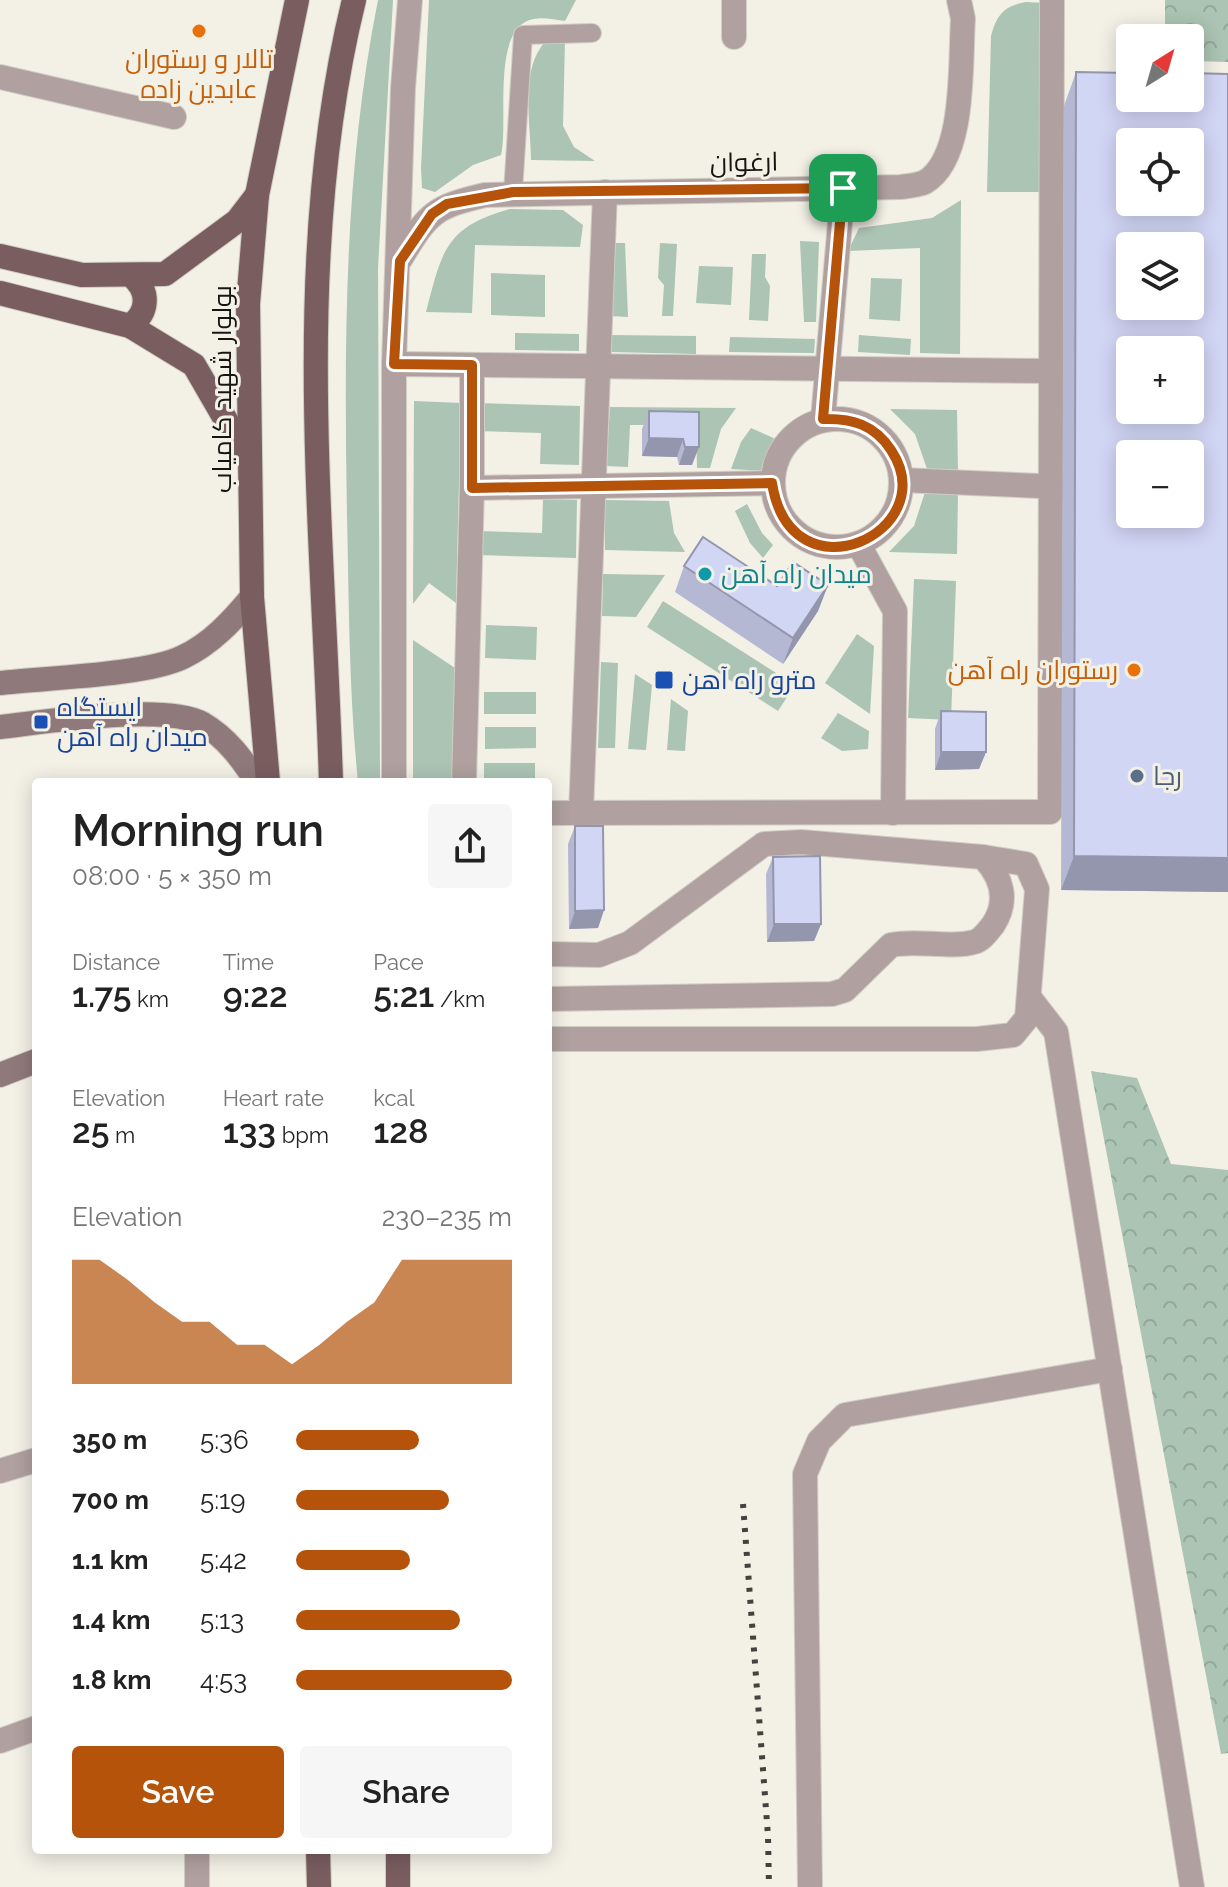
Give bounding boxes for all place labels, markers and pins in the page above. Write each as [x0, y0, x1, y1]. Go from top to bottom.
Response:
marker: تالار و رستوران عابدین زاده [190, 22, 208, 40]
place label: تالار و رستوران عابدین زاده [125, 44, 273, 105]
pin [809, 154, 877, 222]
place label: میدان راه آهن [721, 559, 872, 590]
marker: میدان راه آهن [696, 565, 714, 583]
place label: رستوران راه آهن [948, 655, 1118, 686]
marker: رستوران راه آهن [1125, 661, 1143, 679]
place label: مترو راه آهن [682, 665, 816, 696]
marker: مترو راه آهن [653, 669, 675, 691]
place label: ایستگاه میدان راه آهن [57, 692, 208, 753]
marker: ایستگاه میدان راه آهن [32, 713, 50, 731]
place label: رجا [1153, 761, 1182, 791]
marker: رجا [1128, 767, 1146, 785]

